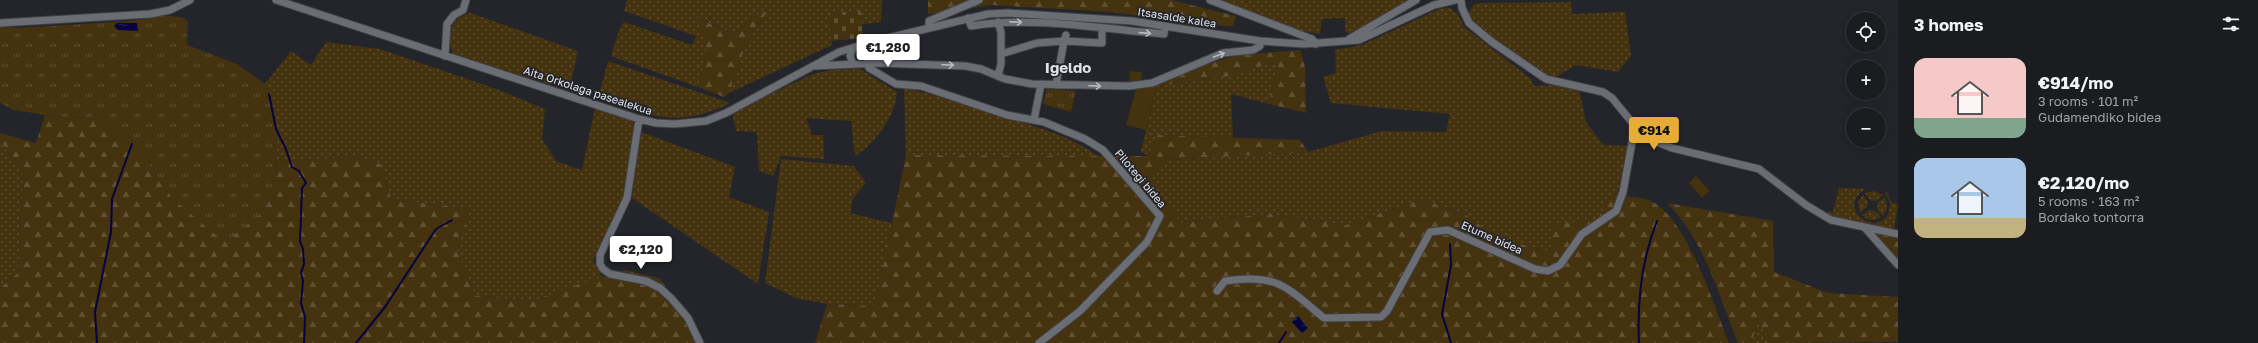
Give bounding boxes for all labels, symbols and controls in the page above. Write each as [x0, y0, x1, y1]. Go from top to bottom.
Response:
street label: Itsasalde kalea [1137, 4, 1217, 30]
map controls [1846, 12, 1886, 148]
button: locate [1846, 12, 1886, 52]
icon: filters [2220, 13, 2242, 35]
text: 3 homes [1914, 14, 1984, 35]
one-way arrow [1009, 18, 1022, 26]
one-way arrow [1138, 29, 1151, 36]
pin: €1,280 [855, 34, 921, 68]
text: €1,280 [866, 39, 910, 55]
one-way arrow [1212, 50, 1224, 58]
district label: Igeldo [1045, 58, 1091, 76]
button: + [1846, 60, 1886, 100]
one-way arrow [941, 61, 954, 69]
street label: Aita Orkolaga pasealekua [522, 63, 654, 117]
text: €914/mo [2038, 72, 2113, 93]
icon: home [1946, 74, 1994, 122]
one-way arrow [1088, 82, 1101, 90]
text: 3 rooms · 101 m² [2038, 93, 2138, 109]
button: − [1846, 108, 1886, 148]
text: Gudamendiko bidea [2038, 109, 2161, 125]
pin: €914 [1630, 117, 1678, 151]
text: €914 [1638, 122, 1670, 138]
street label: Pilotegi bidea [1113, 146, 1169, 210]
text: €2,120/mo [2038, 172, 2129, 193]
icon: home [1946, 174, 1994, 222]
text: 5 rooms · 163 m² [2038, 193, 2139, 209]
text: Bordako tontorra [2038, 209, 2144, 225]
street label: Etume bidea [1459, 218, 1525, 256]
pin: €2,120 [608, 236, 674, 270]
text: €2,120 [619, 241, 663, 257]

